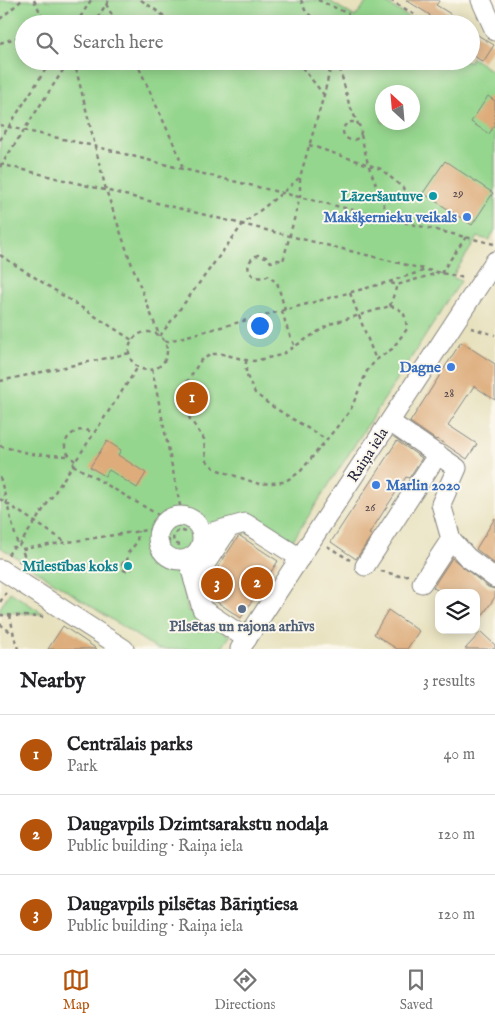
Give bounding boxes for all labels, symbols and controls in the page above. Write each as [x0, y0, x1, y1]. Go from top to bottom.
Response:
search box [15, 15, 480, 70]
icon: search [33, 29, 61, 57]
text: Search here [73, 31, 164, 55]
north arrow [375, 85, 420, 130]
house number: 29 [453, 186, 463, 201]
place label: Lāzeršautuve [341, 187, 423, 206]
marker: Lāzeršautuve [427, 190, 439, 202]
place label: Makšķernieku veikals [324, 208, 458, 227]
marker: Makšķernieku veikals [461, 211, 473, 223]
your location [247, 313, 273, 339]
place label: Dagne [399, 358, 441, 377]
marker: Dagne [445, 361, 457, 373]
pin: 1 [176, 379, 208, 417]
house number: 28 [444, 386, 454, 401]
street label: Raiņa iela [343, 424, 393, 486]
place label: Marlin 2020 [386, 476, 460, 495]
marker: Marlin 2020 [370, 479, 382, 491]
house number: 26 [365, 500, 376, 515]
place label: Mīlestības koks [22, 557, 119, 576]
marker: Mīlestības koks [122, 560, 134, 572]
pin: 2 [241, 564, 273, 602]
pin: 3 [201, 565, 233, 603]
map controls [435, 589, 480, 634]
button: layers [435, 589, 480, 634]
marker: Pilsētas un rajona arhīvs [236, 603, 248, 615]
place label: Pilsētas un rajona arhīvs [169, 617, 315, 636]
text: Nearby [20, 668, 85, 695]
text: 3 results [423, 672, 475, 692]
text: Centrālais parks [67, 733, 193, 757]
text: 1 [33, 745, 39, 765]
text: 40 m [443, 745, 475, 765]
text: Park [67, 757, 97, 777]
text: Daugavpils Dzimtsarakstu nodaļa [67, 813, 328, 837]
text: 2 [32, 825, 40, 845]
text: 120 m [438, 825, 475, 845]
text: Public building · Raiņa iela [67, 837, 243, 857]
text: Daugavpils pilsētas Bāriņtiesa [67, 893, 298, 917]
text: 3 [33, 905, 39, 925]
text: 120 m [438, 905, 475, 925]
text: Public building · Raiņa iela [67, 917, 243, 937]
tab: Map [62, 966, 90, 1014]
tab: Directions [214, 966, 275, 1014]
tab: Saved [400, 966, 433, 1014]

